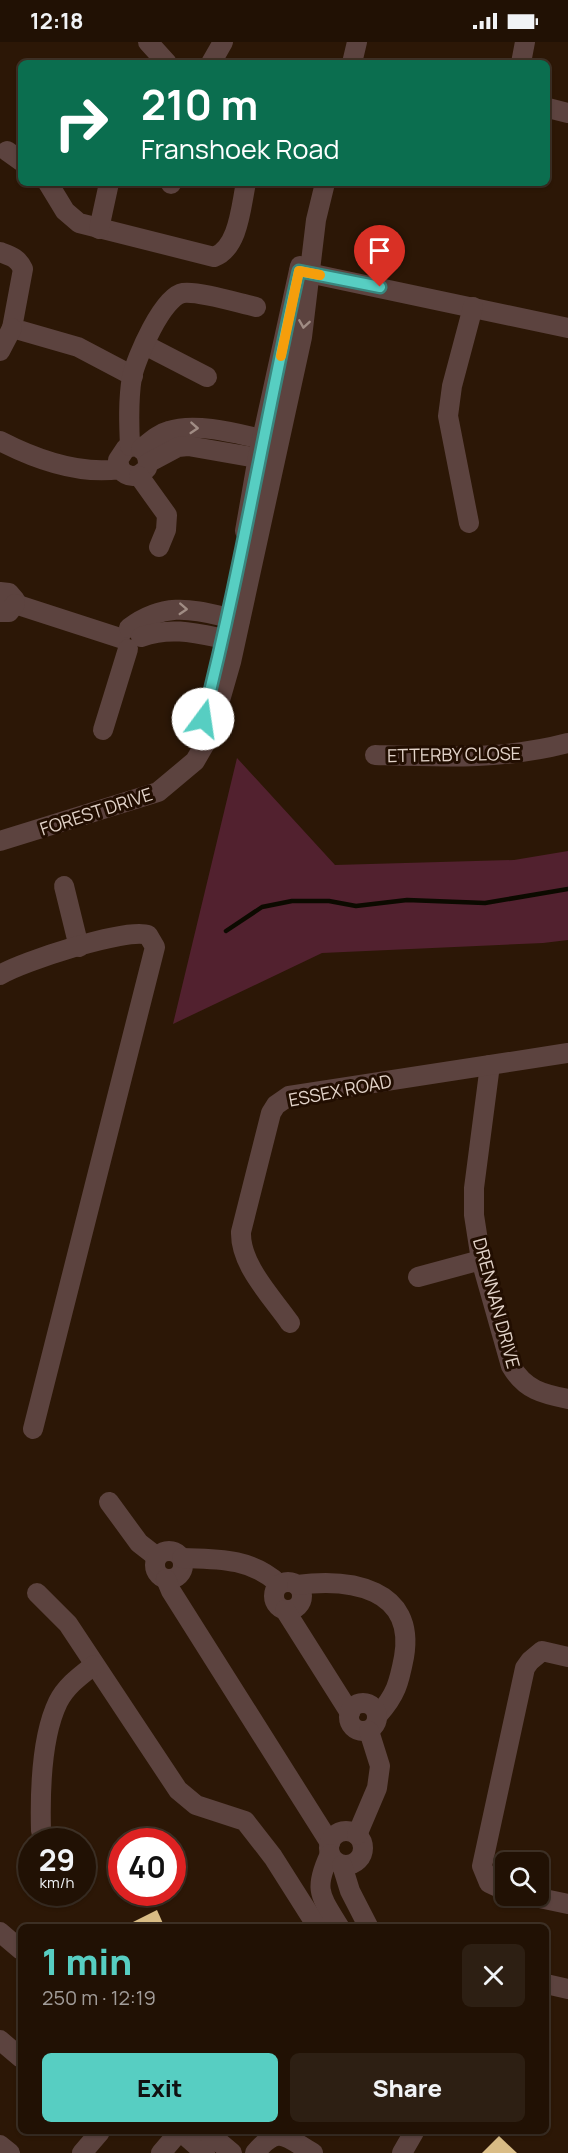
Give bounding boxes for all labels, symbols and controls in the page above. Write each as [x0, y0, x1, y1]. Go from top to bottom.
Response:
text: 12:18 [30, 6, 83, 36]
text: 210 m [141, 75, 258, 133]
icon: right [42, 84, 120, 162]
text: Franshoek Road [141, 130, 340, 167]
pin [354, 225, 405, 287]
icon: arrive [363, 234, 396, 267]
one-way arrow [298, 318, 311, 328]
one-way arrow [189, 422, 198, 435]
one-way arrow [178, 603, 187, 616]
position arrow [171, 687, 235, 751]
street label: ETTERBY CLOSE [387, 741, 521, 767]
street label: FOREST DRIVE [37, 782, 155, 840]
street label: ESSEX ROAD [286, 1068, 394, 1112]
street label: DRENNAN DRIVE [468, 1235, 526, 1371]
speed limit sign: 40 [108, 1828, 186, 1906]
text: 29 [39, 1839, 75, 1880]
map controls [495, 1852, 549, 1906]
button: search [495, 1852, 549, 1906]
text: km/h [40, 1872, 74, 1893]
text: 1 min [42, 1937, 132, 1986]
button: close [462, 1944, 525, 2007]
text: 250 m · 12:19 [42, 1984, 156, 2011]
button: Exit [42, 2053, 278, 2122]
button: Share [290, 2053, 525, 2122]

